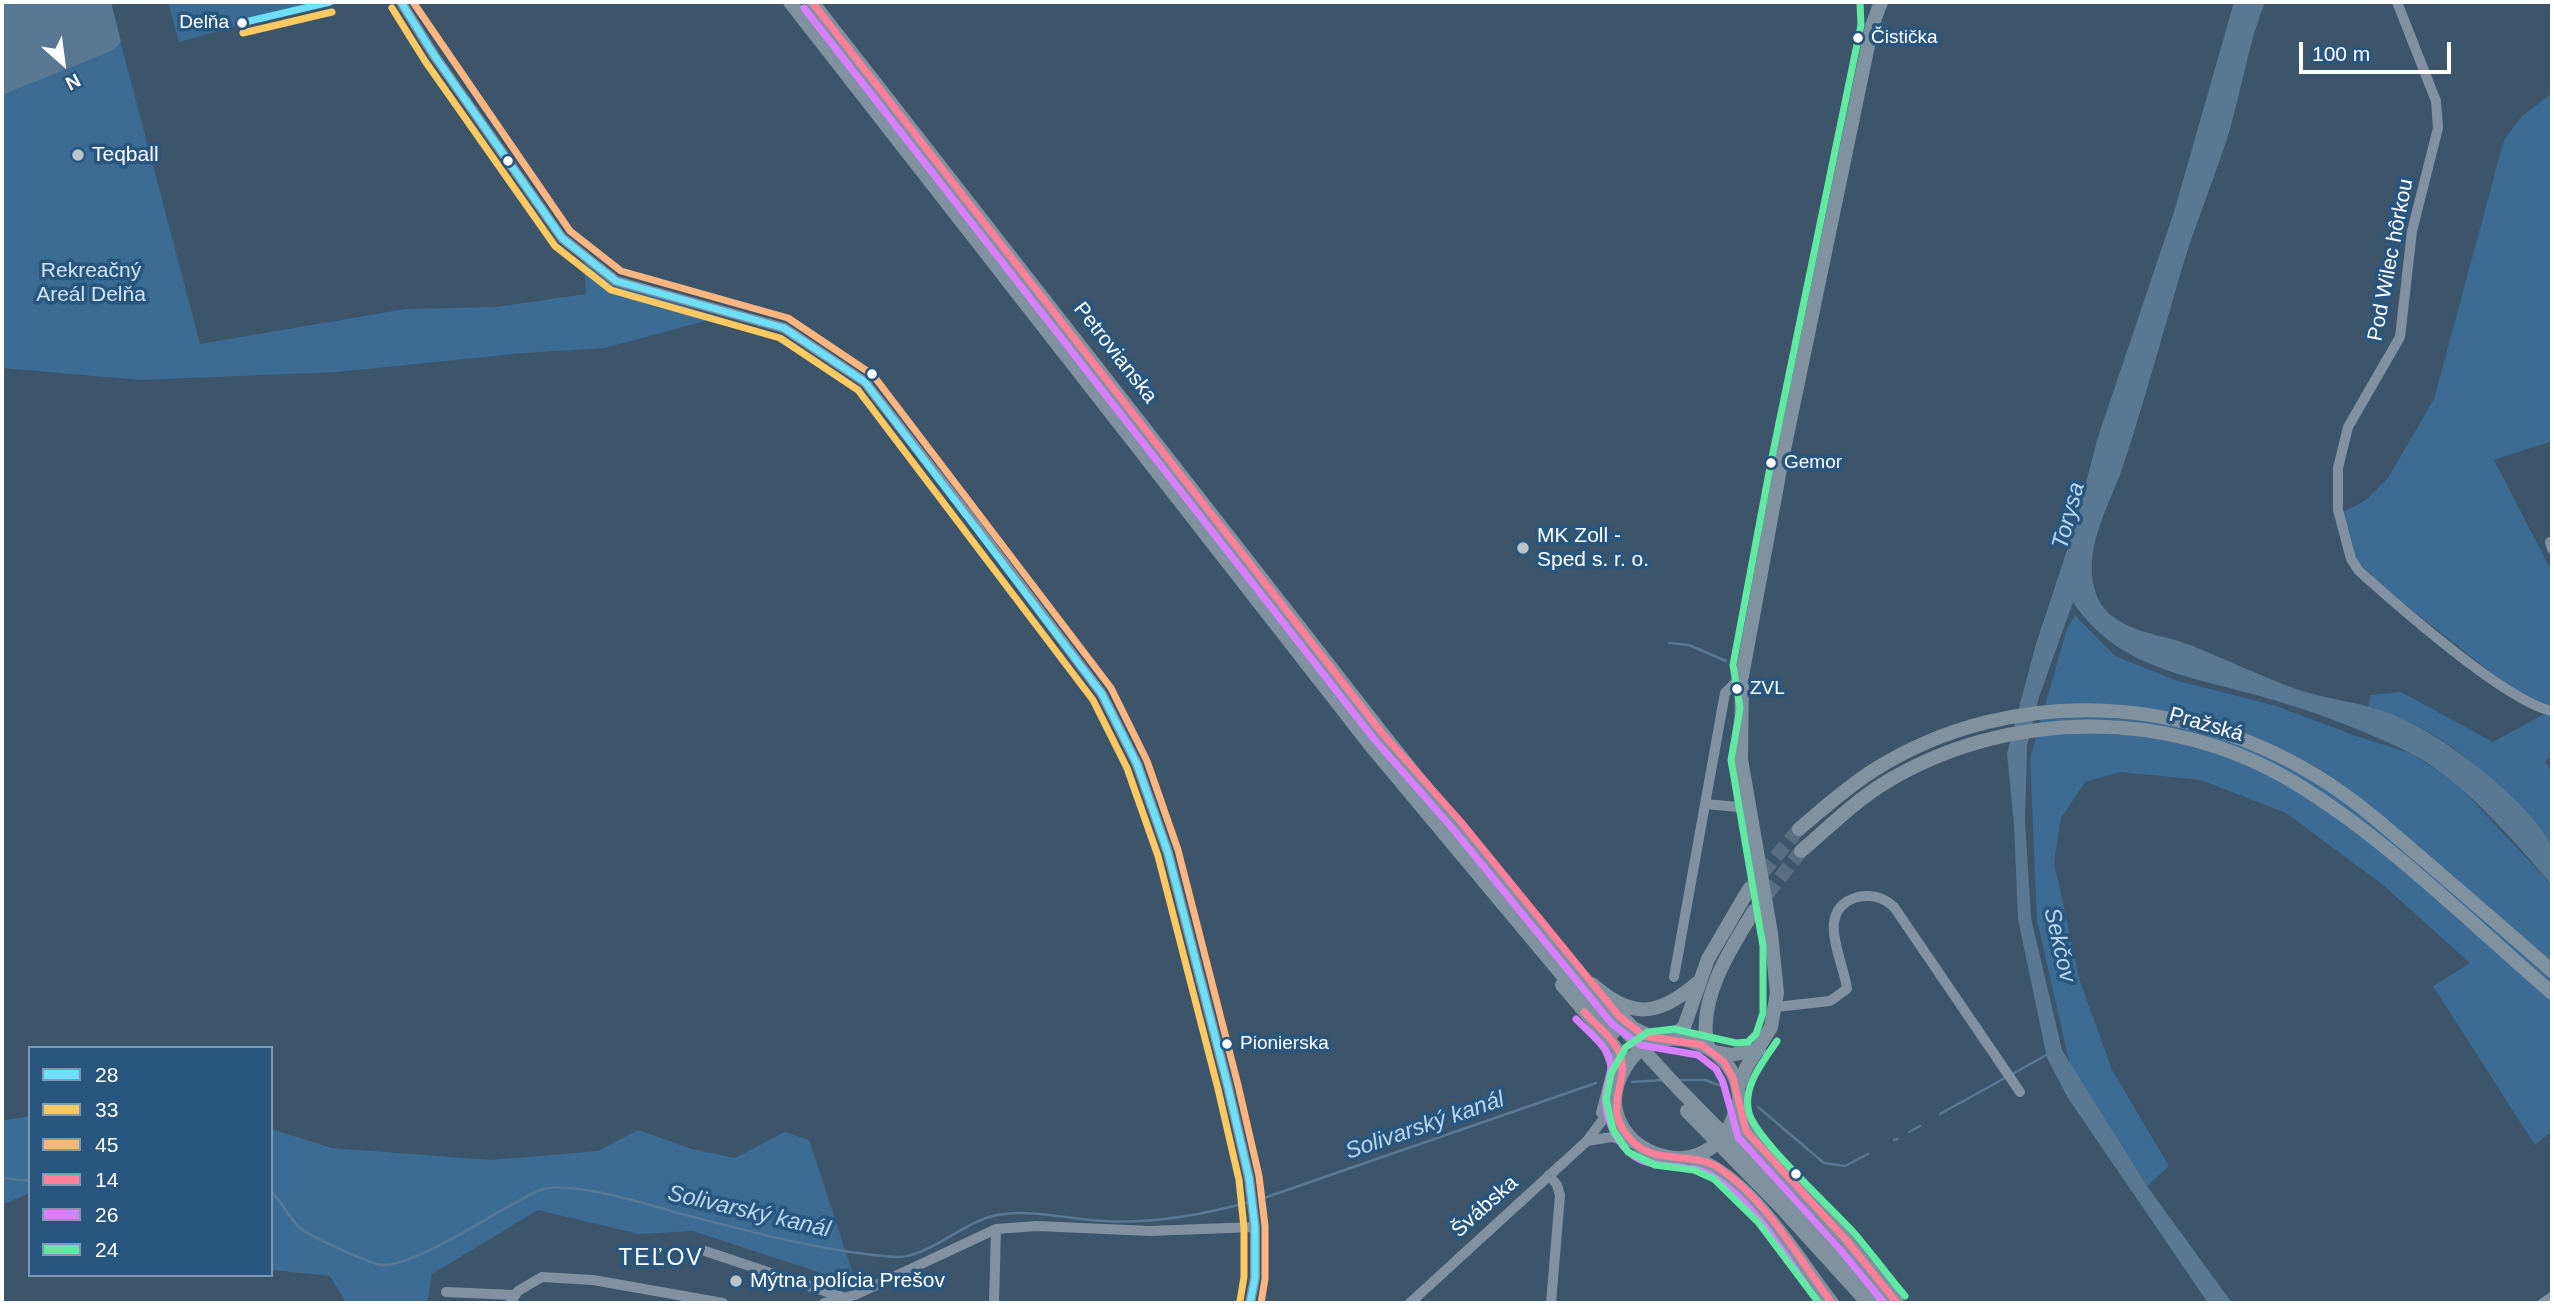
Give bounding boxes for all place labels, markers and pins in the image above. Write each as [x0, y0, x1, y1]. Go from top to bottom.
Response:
place label: Delňa [179, 12, 229, 34]
marker: Delňa [235, 16, 249, 30]
place label: Čistička [1871, 27, 1938, 49]
marker: Čistička [1851, 31, 1865, 45]
place label: Teqball [92, 142, 159, 168]
marker: Teqball [70, 147, 86, 163]
unlabelled marker [501, 154, 515, 168]
unlabelled marker [865, 367, 879, 381]
place label: Gemor [1784, 452, 1842, 474]
marker: Gemor [1764, 456, 1778, 470]
place label: MK Zoll - Sped s. r. o. [1537, 523, 1649, 573]
marker: MK Zoll - Sped s. r. o. [1515, 540, 1531, 556]
place label: ZVL [1750, 678, 1785, 700]
marker: ZVL [1730, 682, 1744, 696]
place label: Pionierska [1240, 1033, 1329, 1055]
marker: Pionierska [1220, 1037, 1234, 1051]
unlabelled marker [1789, 1167, 1803, 1181]
place label: Mýtna polícia Prešov [750, 1268, 945, 1294]
marker: Mýtna polícia Prešov [728, 1273, 744, 1289]

